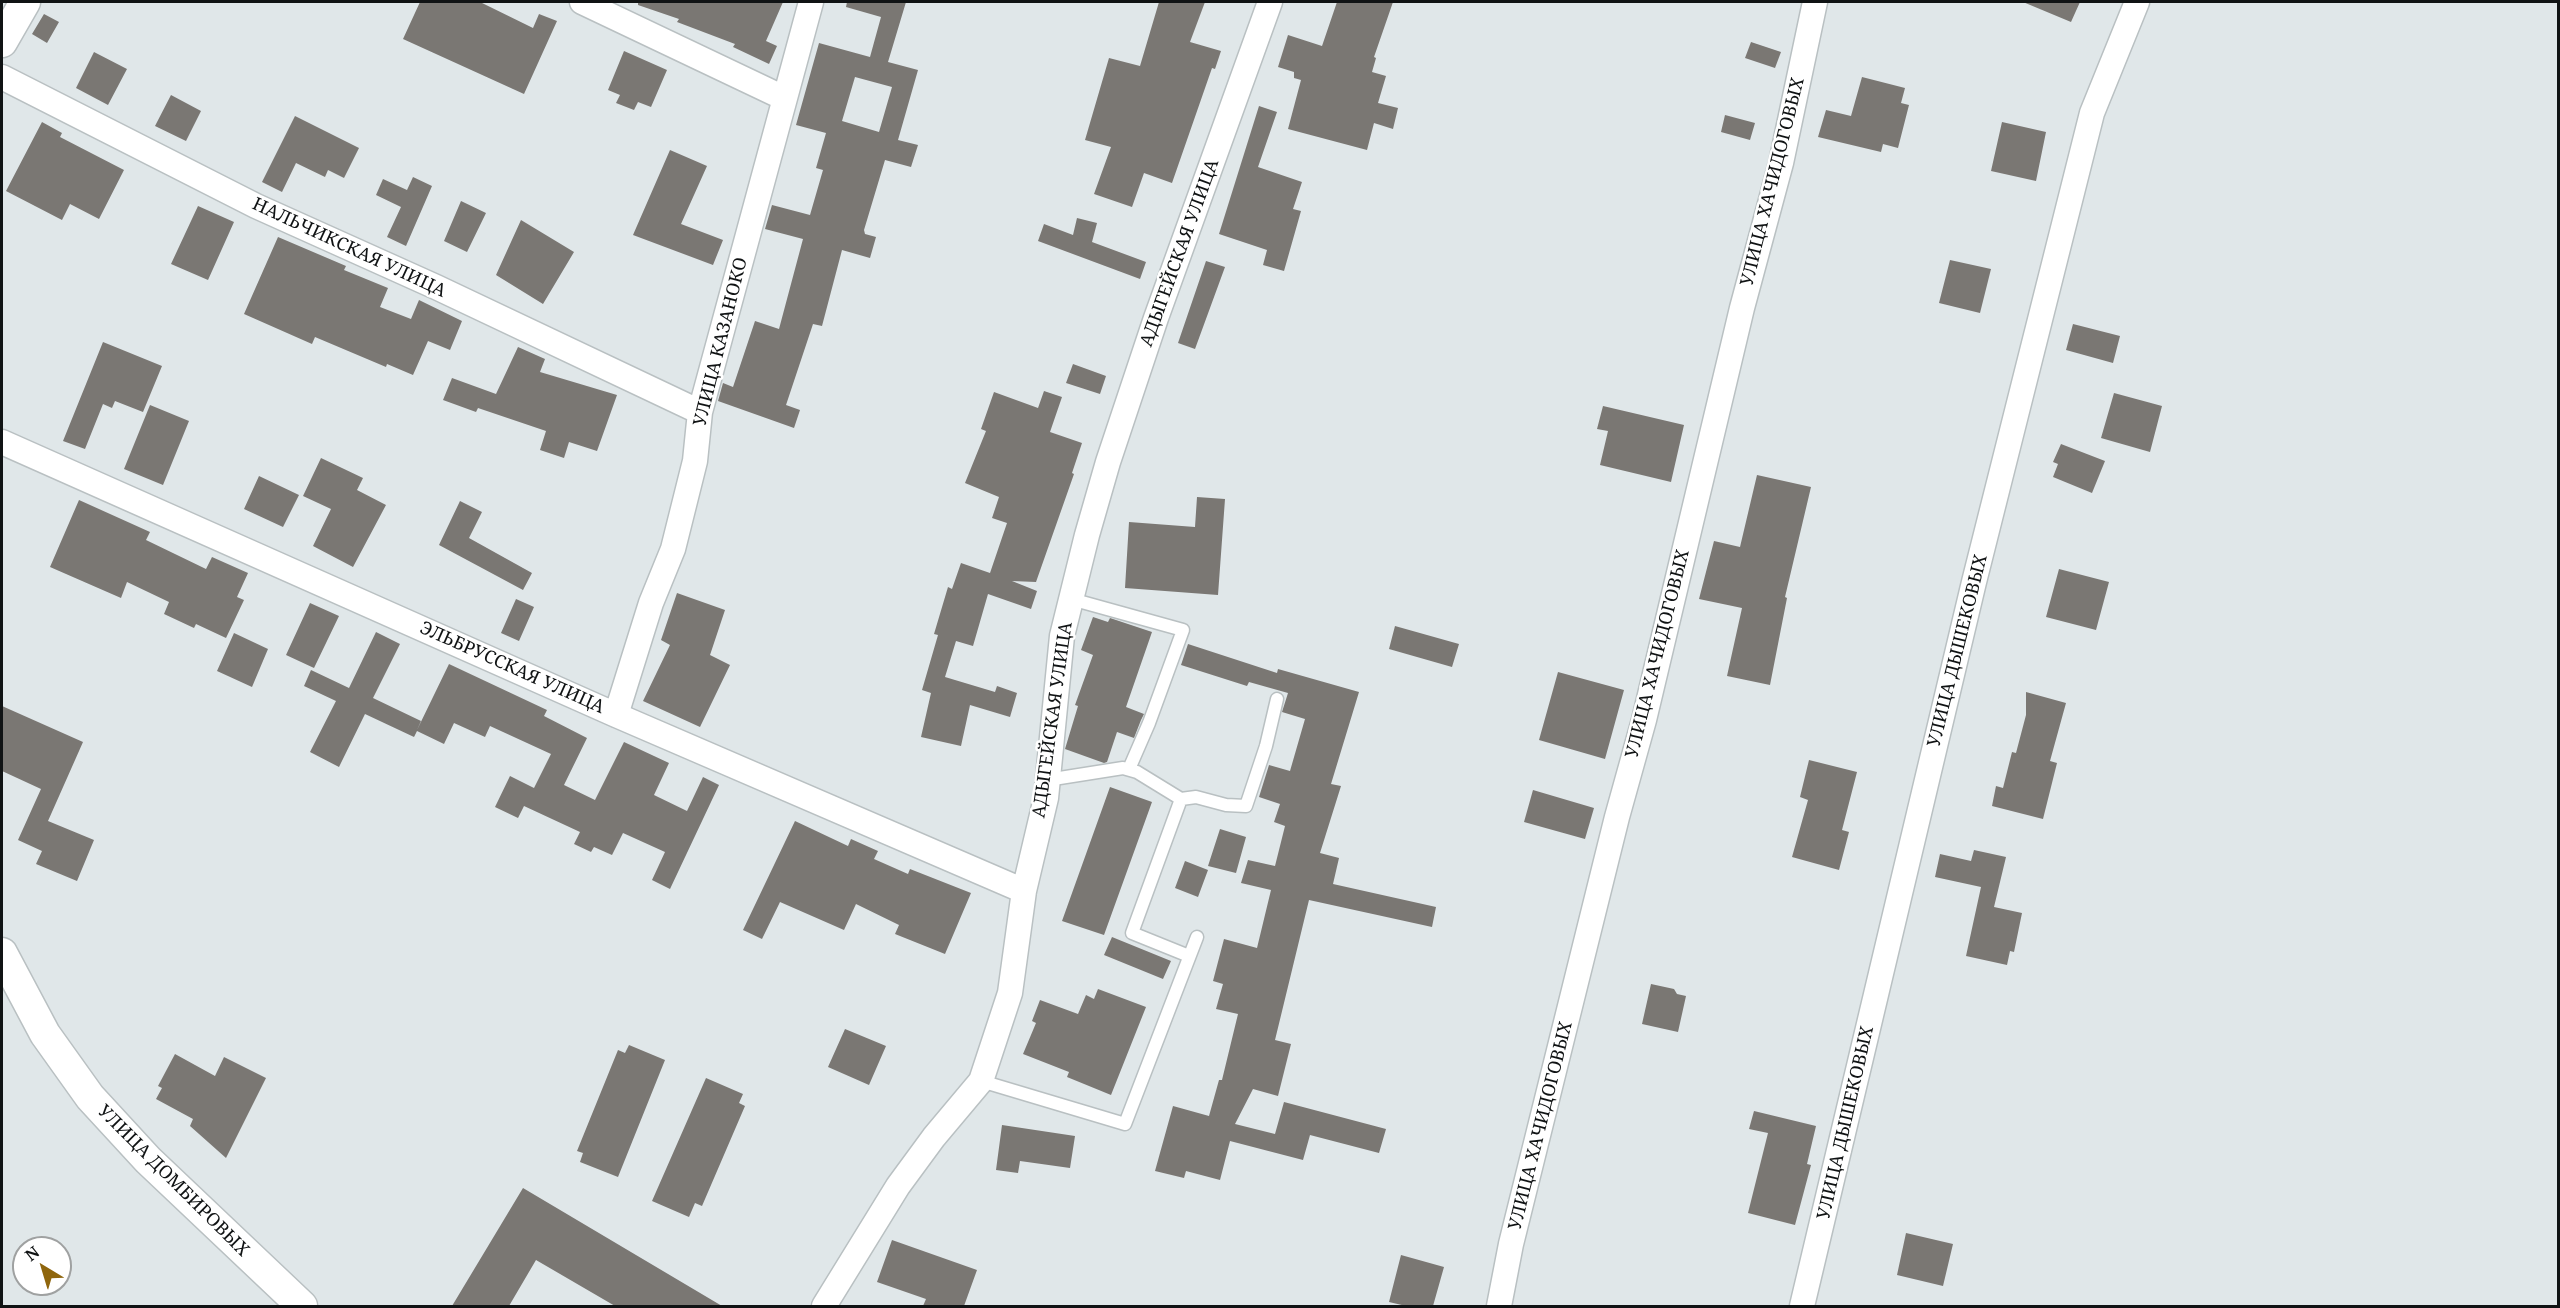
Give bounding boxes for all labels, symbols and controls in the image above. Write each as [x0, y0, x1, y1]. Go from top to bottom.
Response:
street label: УЛИЦА ХАЧИДОГОВЫХ [1737, 76, 1809, 288]
street label: АДЫГЕЙСКАЯ УЛИЦА [1136, 156, 1224, 350]
street label: НАЛЬЧИКСКАЯ УЛИЦА [249, 194, 449, 302]
street label: УЛИЦА КАЗАНОКО [690, 255, 752, 429]
street label: УЛИЦА ХАЧИДОГОВЫХ [1622, 548, 1694, 760]
street label: УЛИЦА ДЫШЕКОВЫХ [1924, 553, 1992, 749]
street label: ЭЛЬБРУССКАЯ УЛИЦА [416, 617, 608, 719]
street label: АДЫГЕЙСКАЯ УЛИЦА [1029, 621, 1077, 819]
street label: УЛИЦА ХАЧИДОГОВЫХ [1505, 1020, 1577, 1232]
street label: УЛИЦА ДЫШЕКОВЫХ [1813, 1024, 1879, 1222]
street label: УЛИЦА ДОМБИРОВЫХ [93, 1101, 253, 1261]
north arrow [12, 1236, 72, 1296]
text: N [20, 1241, 44, 1266]

